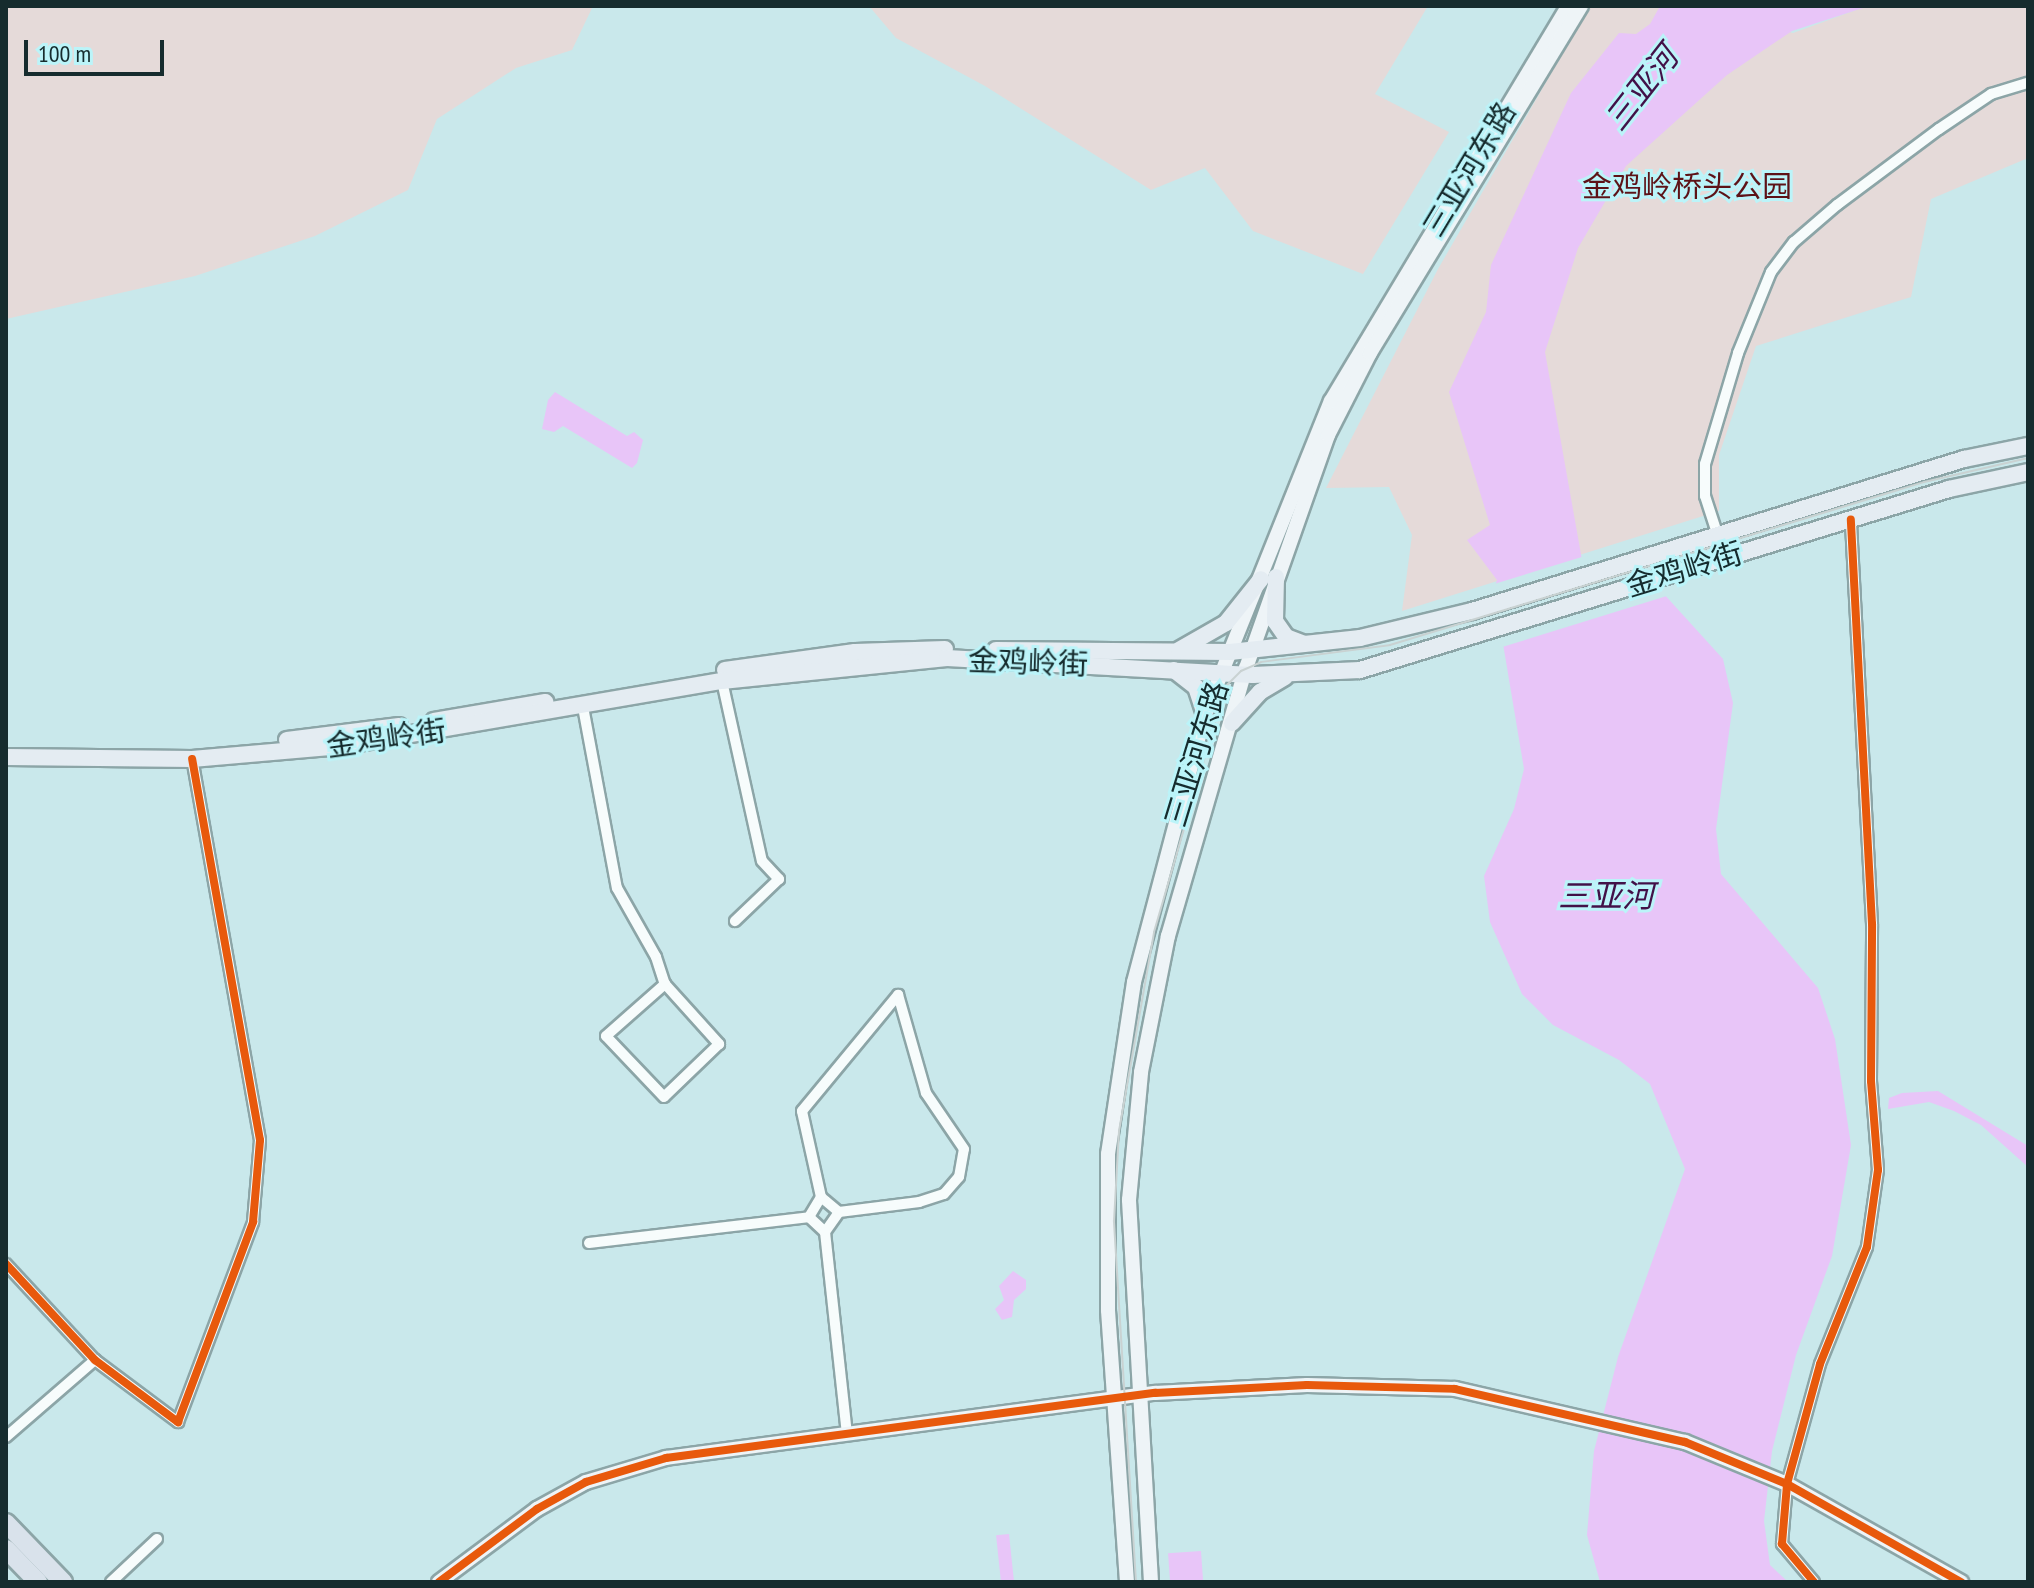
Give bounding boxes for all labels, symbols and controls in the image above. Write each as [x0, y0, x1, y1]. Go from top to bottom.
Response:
scale bar [28, 24, 168, 74]
text: 100 m [38, 38, 91, 69]
water label: 三亚河 [1596, 38, 1686, 138]
street label: 三亚河东路 [1415, 95, 1523, 243]
park label: 金鸡岭桥头公园 [1582, 168, 1792, 204]
street label: 金鸡岭街 [1621, 534, 1747, 604]
street label: 金鸡岭街 [967, 642, 1089, 682]
street label: 三亚河东路 [1157, 677, 1235, 831]
street label: 金鸡岭街 [324, 712, 448, 764]
water label: 三亚河 [1558, 876, 1654, 914]

